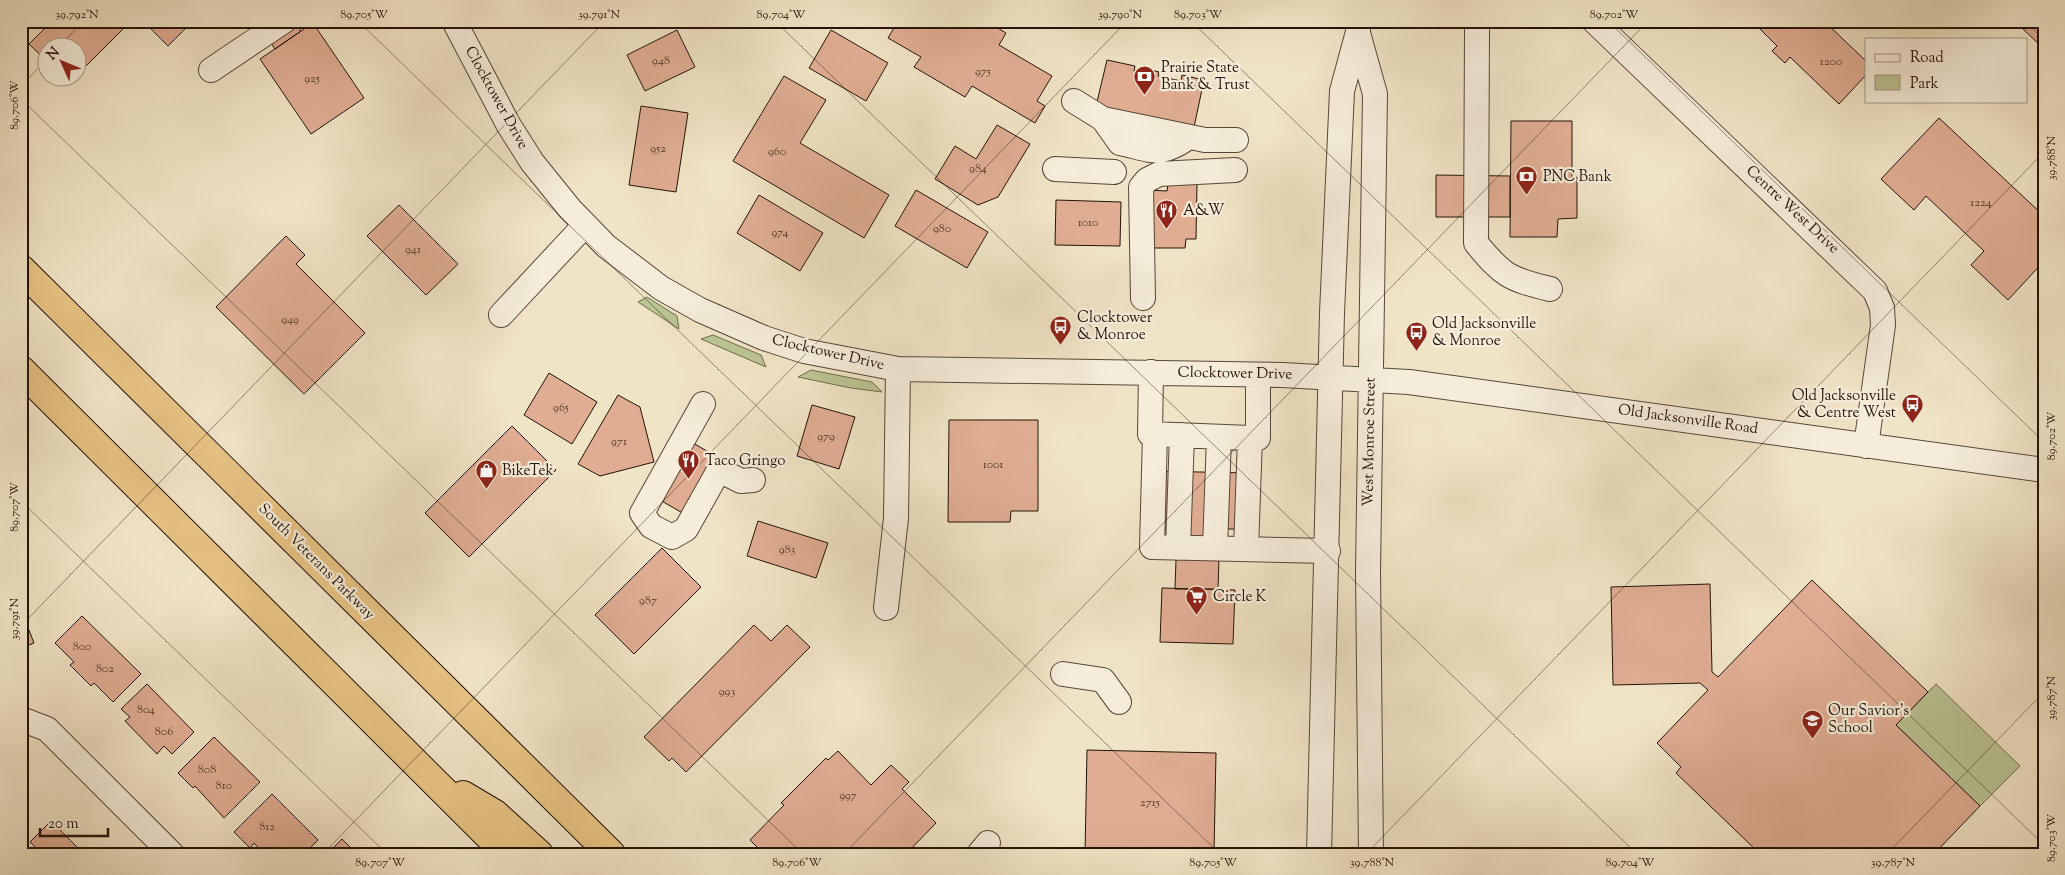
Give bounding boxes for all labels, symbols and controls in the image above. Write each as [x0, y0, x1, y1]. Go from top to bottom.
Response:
text: 39.792°N [55, 6, 99, 24]
text: 89.705°W [340, 6, 388, 24]
text: 39.791°N [578, 6, 620, 24]
text: 89.704°W [757, 6, 806, 24]
text: 39.790°N [1098, 6, 1142, 24]
text: 89.703°W [1174, 6, 1223, 24]
text: 89.702°W [1590, 6, 1639, 24]
north arrow [38, 38, 88, 88]
legend [1865, 38, 2028, 102]
text: N [43, 43, 65, 65]
street label: Clocktower Drive [459, 43, 533, 153]
text: Road [1910, 48, 1944, 69]
house number: 948 [652, 52, 670, 70]
house number: 1200 [1820, 53, 1842, 71]
place label: Prairie State Bank & Trust [1161, 58, 1250, 96]
house number: 975 [975, 63, 991, 81]
bank icon: Prairie State Bank & Trust [1133, 65, 1157, 96]
house number: 925 [304, 70, 320, 88]
text: Park [1910, 74, 1939, 95]
text: 89.706°W [6, 80, 24, 130]
text: 39.788°N [2043, 135, 2061, 180]
house number: 952 [650, 140, 666, 158]
house number: 960 [768, 143, 786, 161]
house number: 984 [969, 160, 987, 178]
street label: Centre West Drive [1741, 161, 1843, 259]
bank icon: PNC Bank [1515, 165, 1539, 196]
place label: PNC Bank [1543, 167, 1612, 188]
house number: 1224 [1970, 194, 1992, 212]
restaurant icon: A&W [1155, 199, 1179, 230]
place label: A&W [1183, 201, 1225, 222]
house number: 1010 [1078, 214, 1098, 232]
house number: 980 [933, 220, 951, 238]
house number: 974 [771, 224, 789, 242]
house number: 941 [405, 241, 421, 259]
place label: Clocktower & Monroe [1077, 308, 1153, 346]
house number: 949 [281, 311, 299, 329]
place label: Old Jacksonville & Monroe [1432, 314, 1536, 352]
bus stop icon: Clocktower & Monroe [1049, 315, 1073, 346]
bus stop icon: Old Jacksonville & Monroe [1404, 321, 1428, 352]
street label: Clocktower Drive [770, 330, 886, 376]
street label: Clocktower Drive [1177, 363, 1293, 385]
street label: West Monroe Street [1358, 377, 1382, 507]
place label: Old Jacksonville & Centre West [1792, 386, 1896, 424]
bus stop icon: Old Jacksonville & Centre West [1900, 393, 1924, 424]
house number: 965 [553, 399, 569, 417]
street label: Old Jacksonville Road [1617, 400, 1760, 440]
text: 89.702°W [2043, 411, 2061, 460]
house number: 979 [817, 428, 835, 446]
house number: 971 [611, 433, 627, 451]
restaurant icon: Taco Gringo [677, 449, 701, 480]
place label: Taco Gringo [705, 451, 785, 472]
house number: 1001 [983, 456, 1003, 474]
shop icon: BikeTek [474, 459, 498, 490]
place label: BikeTek [502, 461, 554, 482]
text: 89.707°W [6, 482, 24, 532]
street label: South Veterans Parkway [253, 499, 379, 625]
house number: 983 [779, 541, 795, 559]
supermarket icon: Circle K [1185, 585, 1209, 616]
place label: Circle K [1213, 587, 1267, 608]
house number: 987 [639, 592, 657, 610]
text: 39.791°N [6, 598, 24, 640]
house number: 800 [73, 638, 91, 656]
house number: 802 [96, 660, 114, 678]
text: 39.787°N [2043, 675, 2061, 720]
house number: 993 [719, 683, 735, 701]
house number: 804 [137, 701, 155, 719]
place label: Our Savior's School [1828, 701, 1909, 739]
school or university icon: Our Savior's School [1800, 708, 1824, 739]
house number: 806 [155, 723, 173, 741]
house number: 808 [198, 761, 216, 779]
house number: 810 [216, 777, 232, 795]
house number: 997 [839, 787, 857, 805]
house number: 2715 [1140, 794, 1160, 812]
scale bar [40, 805, 108, 837]
text: 89.703°W [2043, 813, 2061, 862]
text: 20 m [48, 814, 79, 835]
house number: 812 [259, 818, 275, 836]
text: 89.707°W [355, 854, 405, 872]
text: 89.706°W [772, 854, 822, 872]
text: 89.705°W [1189, 854, 1237, 872]
text: 39.788°N [1350, 854, 1395, 872]
text: 89.704°W [1606, 854, 1655, 872]
text: 39.787°N [1871, 854, 1916, 872]

